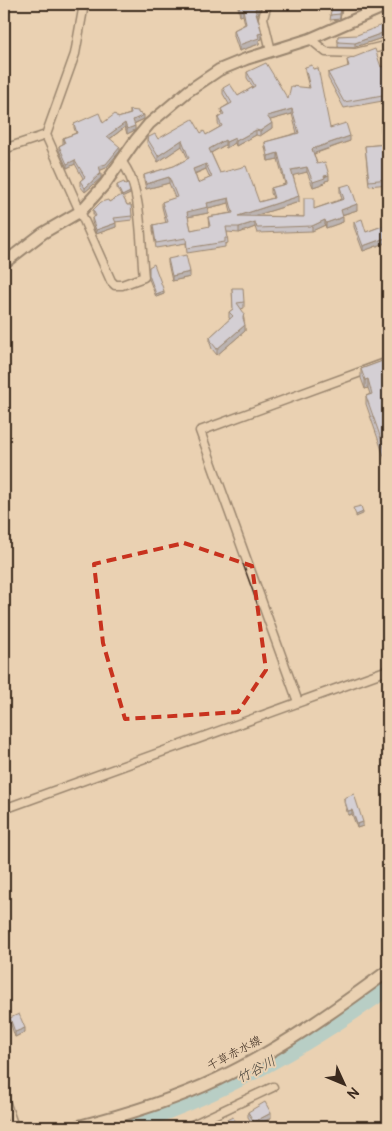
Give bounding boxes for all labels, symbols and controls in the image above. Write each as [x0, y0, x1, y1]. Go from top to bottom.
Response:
street label: 千草赤水線 [204, 1033, 264, 1074]
water label: 竹谷川 [234, 1052, 279, 1087]
north arrow [320, 1058, 370, 1108]
text: N [344, 1083, 362, 1102]

